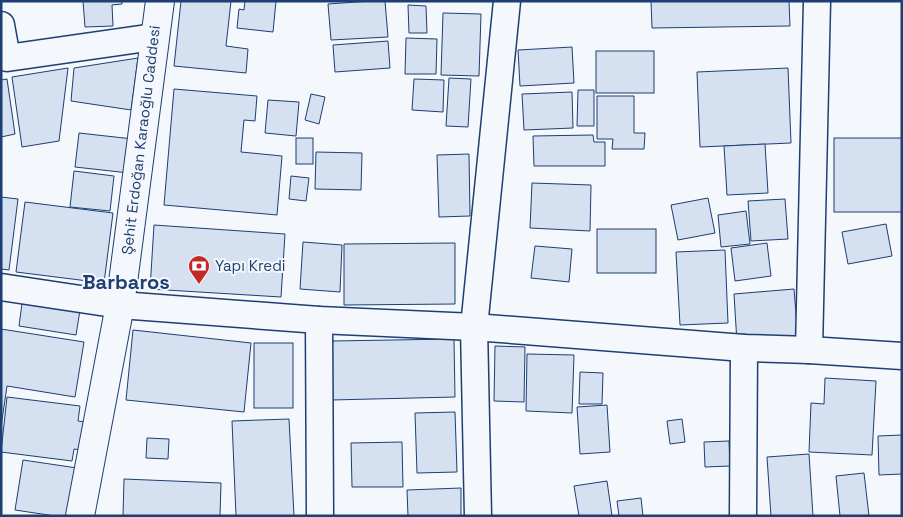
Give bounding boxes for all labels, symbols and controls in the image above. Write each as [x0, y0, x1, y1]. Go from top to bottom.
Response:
street label: Şehit Erdoğan Karaoğlu Caddesi [117, 24, 164, 256]
bank icon: Yapı Kredi [187, 254, 211, 285]
place label: Yapı Kredi [215, 256, 286, 275]
district label: Barbaros [82, 269, 170, 295]

